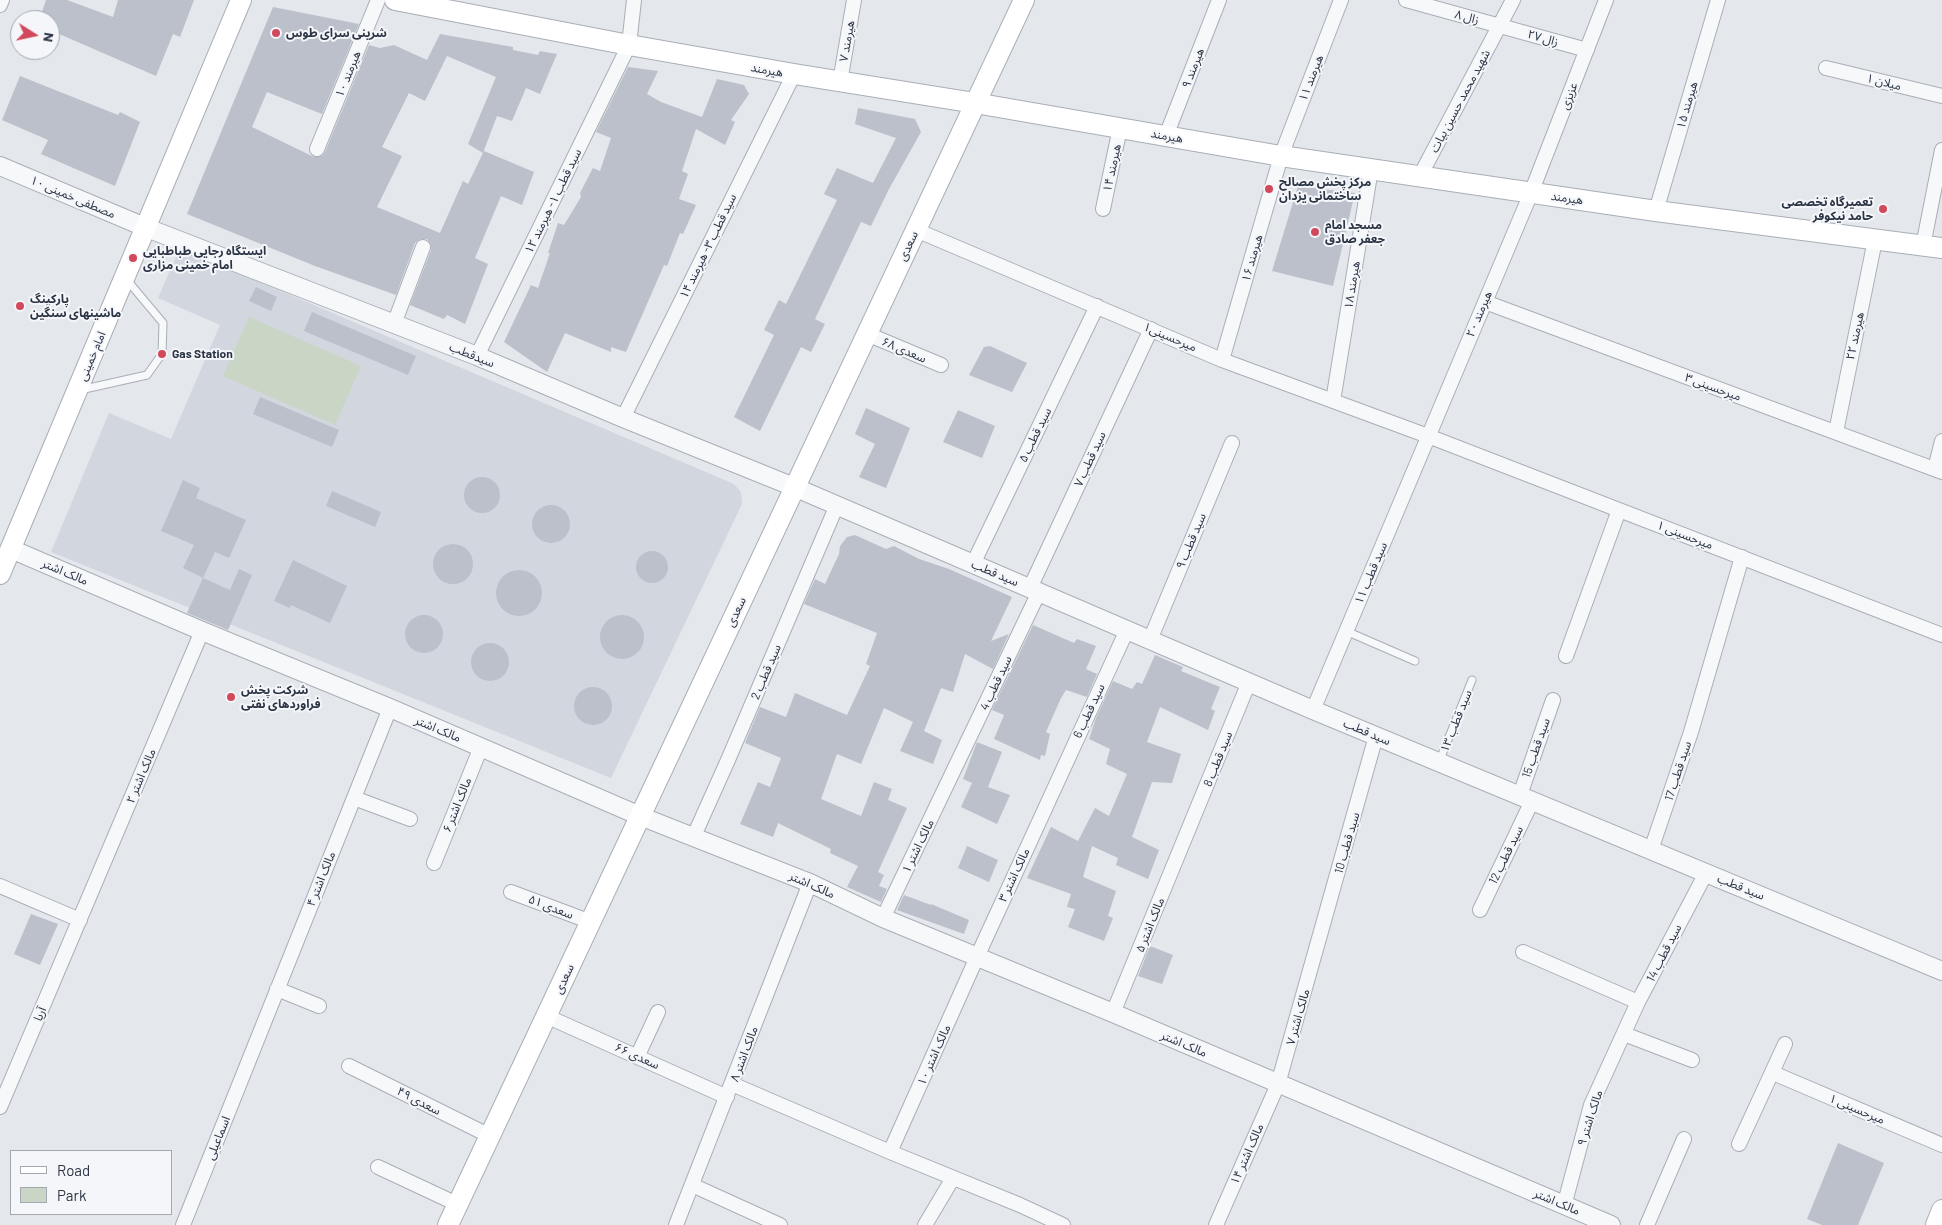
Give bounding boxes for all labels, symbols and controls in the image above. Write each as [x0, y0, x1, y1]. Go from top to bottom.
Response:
street label: زال ۸ [1453, 7, 1481, 27]
north arrow [10, 10, 60, 60]
street label: هیرمند ۷ [836, 19, 858, 63]
place label: شرینی سرای طوس [286, 26, 387, 40]
marker: شرینی سرای طوس [270, 27, 282, 39]
street label: زال ۲۷ [1526, 27, 1560, 49]
text: N [40, 31, 58, 44]
street label: هیرمند ۹ [1179, 46, 1207, 90]
street label: شهید محمد حسین بیات [1427, 47, 1493, 155]
street label: هیرمند ۱۰ [332, 49, 364, 99]
street label: هیرمند ۱۱ [1296, 53, 1326, 103]
street label: هیرمند [750, 60, 784, 80]
street label: میلان ۱ [1865, 71, 1903, 93]
street label: عزیزی [1557, 80, 1581, 112]
street label: هیرمند ۱۵ [1673, 80, 1701, 130]
street label: هیرمند [1150, 126, 1184, 146]
street label: هیرمند ۱۴ [1100, 143, 1124, 193]
street label: سید قطب ۱- هیرمند ۱۲ [521, 146, 585, 256]
street label: مصطفی خمینی ۱۰ [28, 173, 118, 221]
place label: مرکز پخش مصالح ساختمانی یزدان [1279, 175, 1371, 203]
marker: مرکز پخش مصالح ساختمانی یزدان [1263, 183, 1275, 195]
street label: هیرمند [1550, 189, 1584, 207]
street label: سید قطب ۳- هیرمند ۱۴ [676, 191, 740, 301]
place label: تعمیرگاه تخصصی حامد نیکوفر [1782, 195, 1873, 223]
marker: تعمیرگاه تخصصی حامد نیکوفر [1877, 203, 1889, 215]
place label: مسجد امام جعفر صادق [1325, 218, 1385, 246]
marker: مسجد امام جعفر صادق [1309, 226, 1321, 238]
street label: سعدی [895, 229, 921, 263]
street label: هیرمند ۱۶ [1238, 233, 1266, 283]
place label: ایستگاه رجایی طباطبایی امام خمینی مزاری [143, 244, 266, 272]
marker: ایستگاه رجایی طباطبایی امام خمینی مزاری [127, 252, 139, 264]
street label: هیرمند ۱۸ [1341, 260, 1363, 310]
street label: هیرمند ۲۰ [1463, 289, 1495, 339]
place label: پارکینگ ماشینهای سنگین [30, 292, 121, 320]
marker: پارکینگ ماشینهای سنگین [14, 300, 26, 312]
street label: هیرمند ۲۲ [1843, 311, 1867, 361]
street label: میرحسینی۱ [1141, 319, 1199, 355]
street label: امام خمینی [75, 329, 109, 383]
street label: سعدی ۶۸ [879, 334, 929, 366]
street label: سیدقطب [447, 339, 497, 371]
place label: Gas Station [172, 347, 233, 361]
marker: Gas Station [156, 348, 168, 360]
street label: میرحسینی ۳ [1683, 370, 1743, 404]
street label: سید قطب ۵ [1016, 405, 1054, 465]
street label: سید قطب ۷ [1071, 429, 1109, 489]
street label: سید قطب ۹ [1173, 511, 1209, 571]
street label: میرحسینی ۱ [1655, 518, 1715, 552]
street label: سید قطب ۱۱ [1352, 540, 1390, 606]
street label: مالک اشتر [40, 556, 90, 588]
street label: سید قطب [969, 557, 1021, 589]
street label: سعدی [723, 595, 749, 629]
street label: سید قطب 2 [748, 642, 784, 702]
street label: سید قطب 4 [977, 653, 1015, 713]
street label: سید قطب 6 [1070, 682, 1108, 740]
place label: شرکت پخش فراوردهای نفتی [241, 683, 321, 711]
street label: سید قطب ۱۳ [1437, 688, 1475, 754]
marker: شرکت پخش فراوردهای نفتی [225, 691, 237, 703]
street label: مالک اشتر [413, 713, 463, 745]
street label: سید قطب [1341, 716, 1393, 748]
street label: سید قطب 15 [1519, 716, 1553, 780]
street label: سید قطب 8 [1200, 729, 1236, 789]
street label: سید قطب 17 [1662, 739, 1694, 803]
street label: مالک اشتر ۲ [123, 747, 159, 805]
street label: مالک اشتر ۶ [440, 776, 474, 834]
street label: سید قطب 10 [1331, 811, 1363, 875]
street label: مالک اشتر ۱ [899, 817, 937, 875]
street label: سید قطب 12 [1486, 824, 1526, 886]
street label: مالک اشتر ۳ [995, 846, 1033, 904]
street label: مالک اشتر ۴ [304, 850, 338, 908]
street label: مالک اشتر [787, 869, 837, 901]
street label: سید قطب [1715, 871, 1767, 903]
street label: سعدی ۵۱ [526, 892, 576, 922]
street label: مالک اشتر ۵ [1133, 896, 1167, 954]
street label: سید قطب 14 [1643, 922, 1685, 984]
street label: سعدی [551, 962, 577, 996]
street label: مالک اشتر ۷ [1283, 987, 1313, 1047]
street label: آریا [31, 1005, 49, 1023]
street label: مالک اشتر ۱۰ [914, 1023, 954, 1087]
street label: مالک اشتر ۸ [727, 1024, 761, 1084]
street label: مالک اشتر [1159, 1028, 1209, 1060]
street label: سعدی ۶۶ [612, 1040, 662, 1072]
street label: سعدی ۴۹ [395, 1084, 443, 1118]
street label: مالک اشتر ۹ [1574, 1088, 1606, 1148]
street label: میرحسینی ۱ [1827, 1091, 1887, 1127]
street label: اسماعیلی [203, 1114, 233, 1162]
street label: مالک اشتر ۱۴ [1227, 1122, 1267, 1186]
legend [10, 1150, 172, 1215]
text: Road [57, 1161, 90, 1179]
text: Park [57, 1186, 86, 1204]
street label: مالک اشتر [1532, 1186, 1582, 1218]

